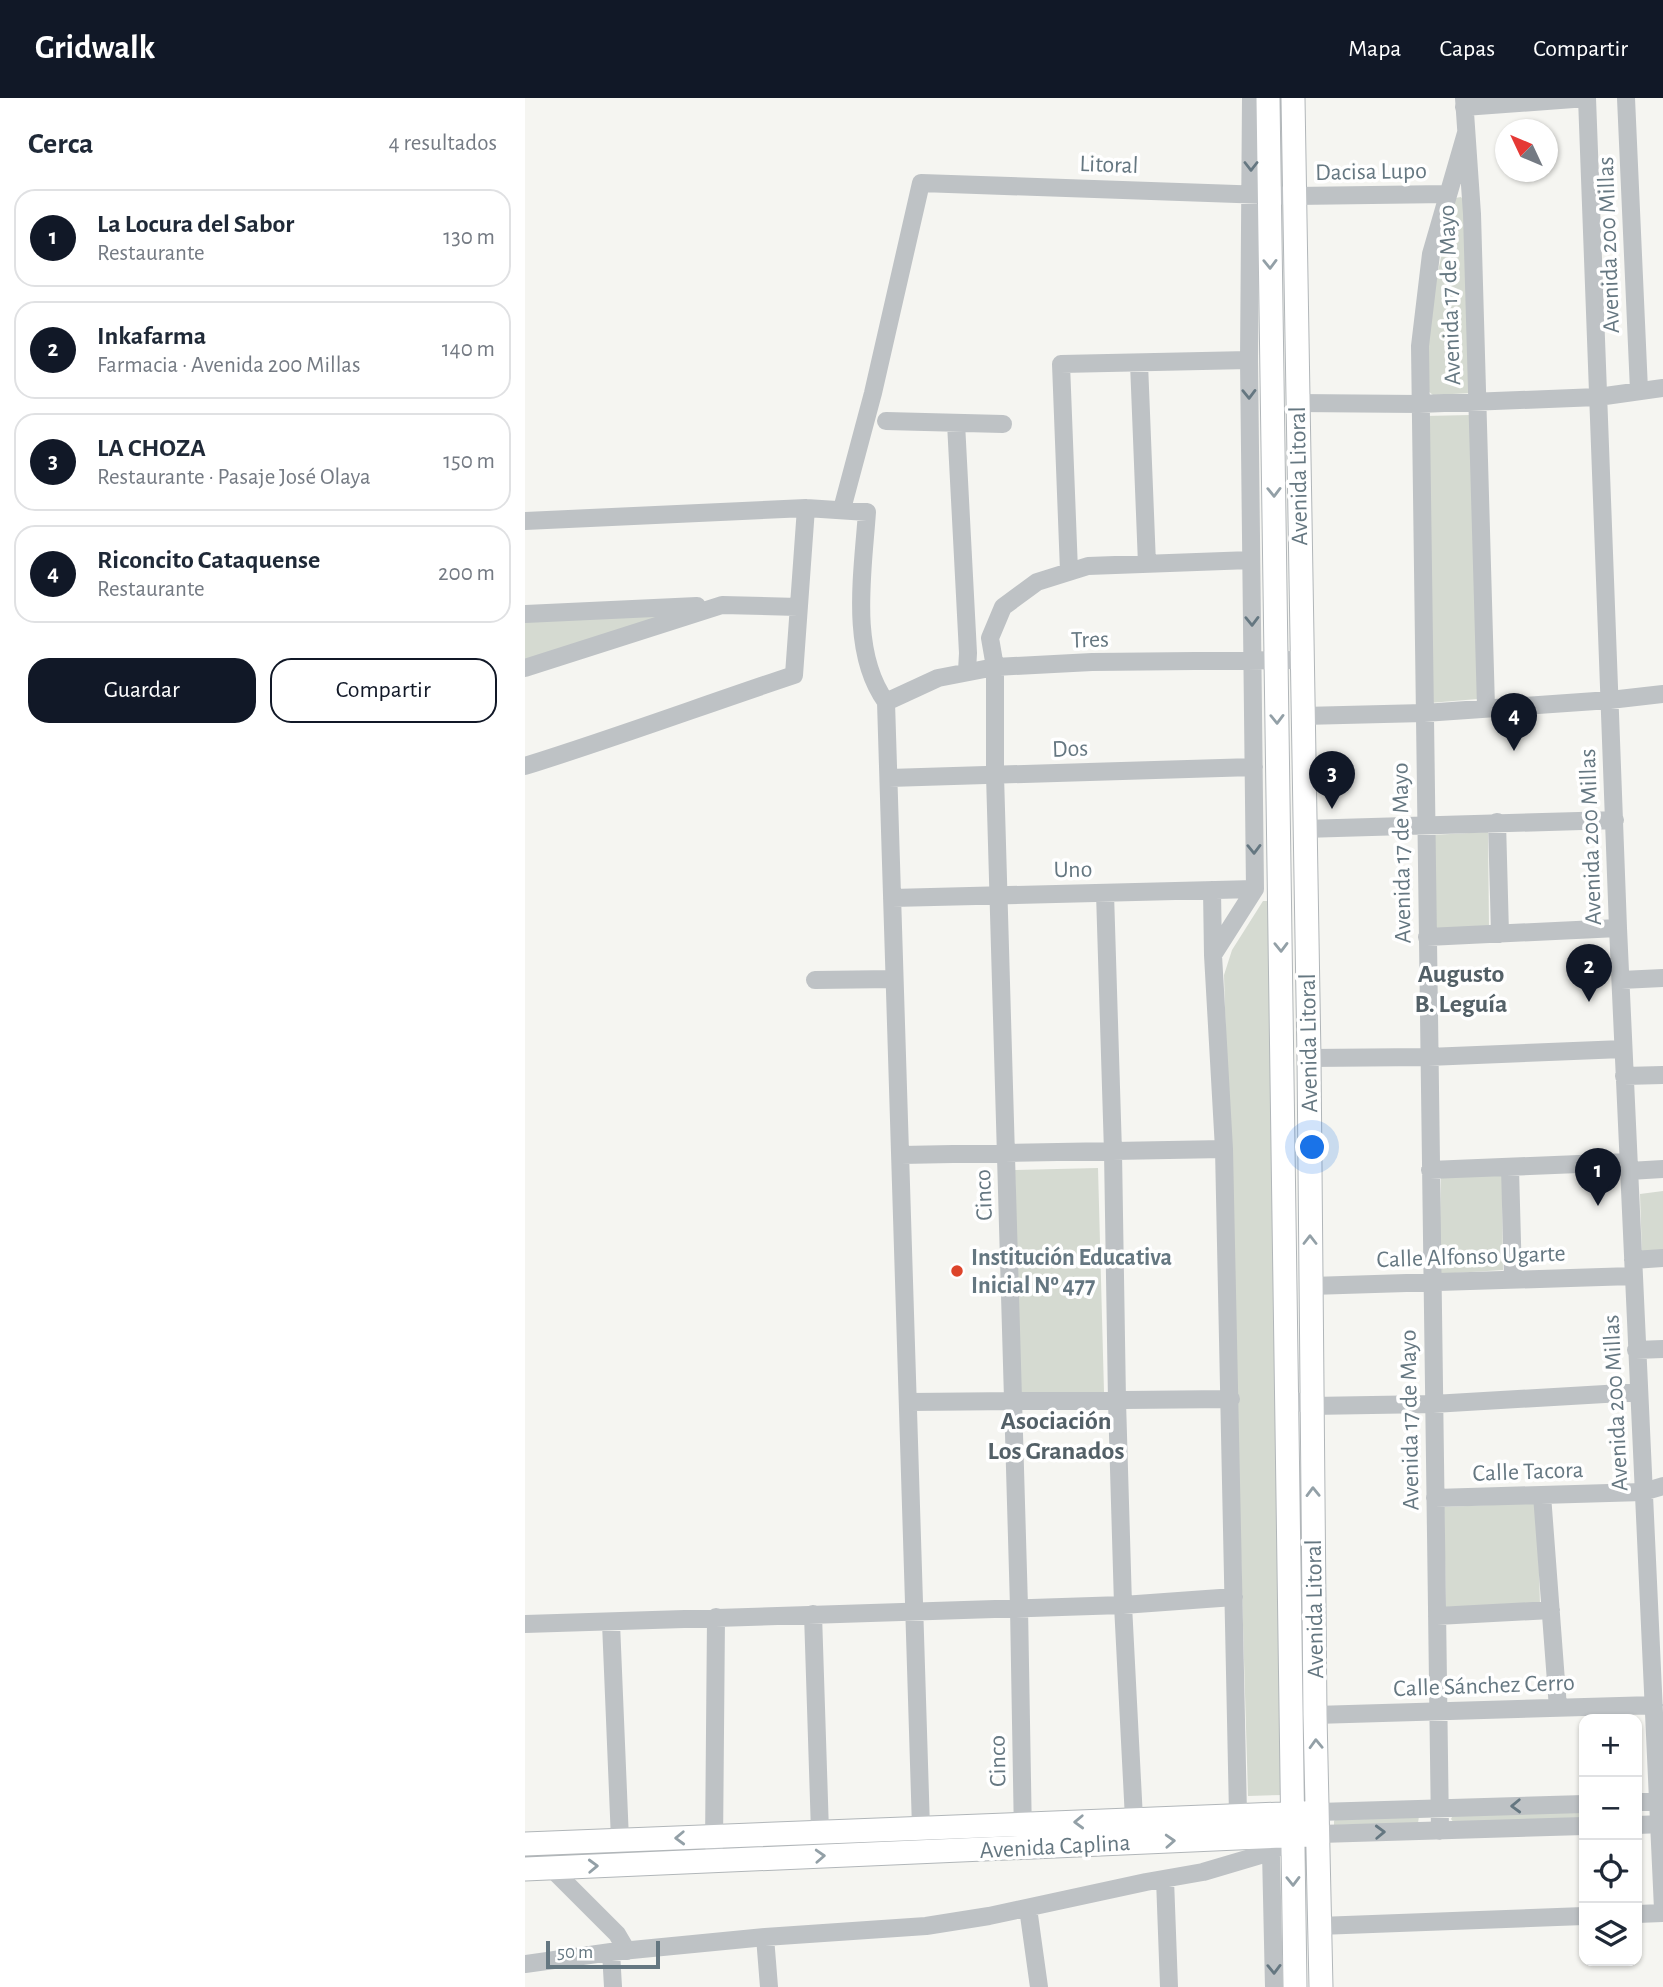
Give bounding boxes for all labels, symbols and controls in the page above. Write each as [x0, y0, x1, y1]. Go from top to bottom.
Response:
text: Gridwalk [35, 32, 155, 65]
text: Mapa [1348, 37, 1401, 61]
text: Capas [1439, 37, 1495, 61]
text: Compartir [1533, 37, 1628, 61]
north arrow [1495, 119, 1558, 182]
text: Cerca [28, 129, 93, 159]
text: 4 resultados [389, 132, 497, 155]
street label: Litoral [1079, 152, 1139, 178]
street label: Avenida 200 Millas [1594, 156, 1624, 334]
street label: Dacisa Lupo [1315, 159, 1427, 185]
one-way arrow [1243, 161, 1259, 172]
street label: Avenida 17 de Mayo [1435, 204, 1465, 386]
text: La Locura del Sabor [97, 211, 294, 237]
text: 1 [49, 226, 57, 249]
text: 130 m [443, 226, 495, 249]
text: Restaurante [97, 242, 205, 265]
one-way arrow [1263, 259, 1278, 270]
text: Inkafarma [97, 323, 206, 349]
text: 2 [48, 338, 58, 361]
text: 140 m [442, 338, 495, 361]
text: Farmacia · Avenida 200 Millas [97, 354, 360, 377]
one-way arrow [1241, 389, 1257, 399]
street label: Avenida Litoral [1286, 406, 1312, 546]
text: LA CHOZA [97, 435, 206, 461]
text: 3 [48, 450, 58, 473]
text: 150 m [443, 450, 495, 473]
text: Restaurante · Pasaje José Olaya [97, 466, 371, 489]
one-way arrow [1266, 487, 1282, 497]
text: Riconcito Cataquense [97, 547, 320, 573]
text: 4 [47, 562, 59, 585]
text: 200 m [438, 562, 495, 585]
text: Restaurante [97, 578, 205, 601]
one-way arrow [1244, 616, 1260, 627]
street label: Tres [1071, 627, 1109, 653]
button: Guardar [28, 658, 256, 723]
button: Compartir [270, 658, 497, 723]
pin: 4 [1491, 693, 1537, 751]
one-way arrow [1269, 714, 1285, 725]
street label: Dos [1052, 736, 1089, 762]
street label: Avenida 200 Millas [1576, 748, 1606, 926]
pin: 3 [1309, 751, 1355, 809]
street label: Avenida 17 de Mayo [1388, 762, 1416, 944]
one-way arrow [1247, 843, 1262, 854]
street label: Uno [1053, 858, 1093, 882]
one-way arrow [1273, 941, 1288, 952]
pin: 2 [1566, 944, 1612, 1002]
district label: Augusto B. Leguía [1414, 961, 1508, 1017]
street label: Avenida Litoral [1296, 973, 1322, 1113]
your location [1295, 1130, 1329, 1164]
pin: 1 [1575, 1148, 1621, 1206]
street label: Cinco [971, 1169, 997, 1221]
one-way arrow [1302, 1234, 1318, 1245]
street label: Calle Alfonso Ugarte [1376, 1242, 1566, 1272]
place label: Institución Educativa Inicial Nº 477 [971, 1246, 1172, 1298]
marker: Institución Educativa Inicial Nº 477 [949, 1263, 965, 1279]
street label: Avenida 200 Millas [1599, 1314, 1633, 1492]
street label: Avenida 17 de Mayo [1396, 1329, 1424, 1511]
district label: Asociación Los Granados [988, 1408, 1124, 1464]
street label: Calle Tacora [1472, 1458, 1584, 1486]
one-way arrow [1305, 1486, 1320, 1497]
street label: Avenida Litoral [1302, 1539, 1328, 1679]
street label: Calle Sánchez Cerro [1393, 1671, 1575, 1701]
map controls [1579, 1714, 1642, 1966]
button: + [1579, 1714, 1642, 1777]
street label: Cinco [986, 1735, 1010, 1787]
one-way arrow [1309, 1738, 1324, 1749]
button: − [1579, 1777, 1642, 1840]
one-way arrow [1510, 1798, 1521, 1814]
one-way arrow [1073, 1814, 1084, 1829]
one-way arrow [1374, 1825, 1385, 1840]
one-way arrow [674, 1830, 685, 1845]
street label: Avenida Caplina [979, 1831, 1131, 1863]
one-way arrow [1165, 1834, 1176, 1849]
button: locate [1579, 1840, 1642, 1903]
one-way arrow [815, 1849, 826, 1864]
one-way arrow [588, 1859, 599, 1874]
one-way arrow [1285, 1876, 1300, 1887]
button: layers [1579, 1903, 1642, 1966]
scale bar [546, 1938, 660, 1970]
text: 50 m [557, 1943, 593, 1962]
one-way arrow [1266, 1963, 1281, 1974]

